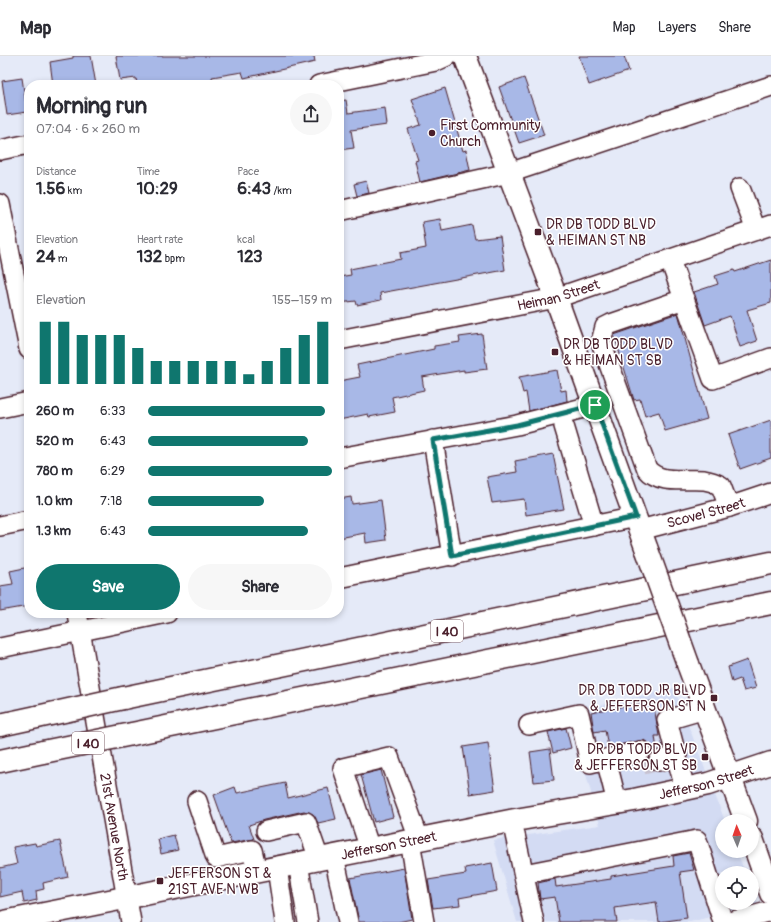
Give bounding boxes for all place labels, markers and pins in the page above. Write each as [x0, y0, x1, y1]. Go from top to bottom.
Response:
place label: First Community Church [440, 117, 541, 150]
marker: First Community Church [427, 128, 437, 138]
place label: DR DB TODD BLVD & HEIMAN ST NB [546, 216, 656, 249]
marker: DR DB TODD BLVD & HEIMAN ST NB [533, 227, 543, 237]
place label: DR DB TODD BLVD & HEIMAN ST SB [563, 336, 673, 369]
marker: DR DB TODD BLVD & HEIMAN ST SB [550, 347, 560, 357]
pin [578, 388, 612, 422]
place label: DR DB TODD JR BLVD & JEFFERSON ST N [578, 682, 706, 715]
marker: DR DB TODD JR BLVD & JEFFERSON ST N [709, 693, 719, 703]
place label: DR DB TODD BLVD & JEFFERSON ST SB [574, 741, 697, 774]
marker: DR DB TODD BLVD & JEFFERSON ST SB [700, 752, 710, 762]
place label: JEFFERSON ST & 21ST AVE N WB [168, 865, 272, 898]
marker: JEFFERSON ST & 21ST AVE N WB [155, 876, 165, 886]

